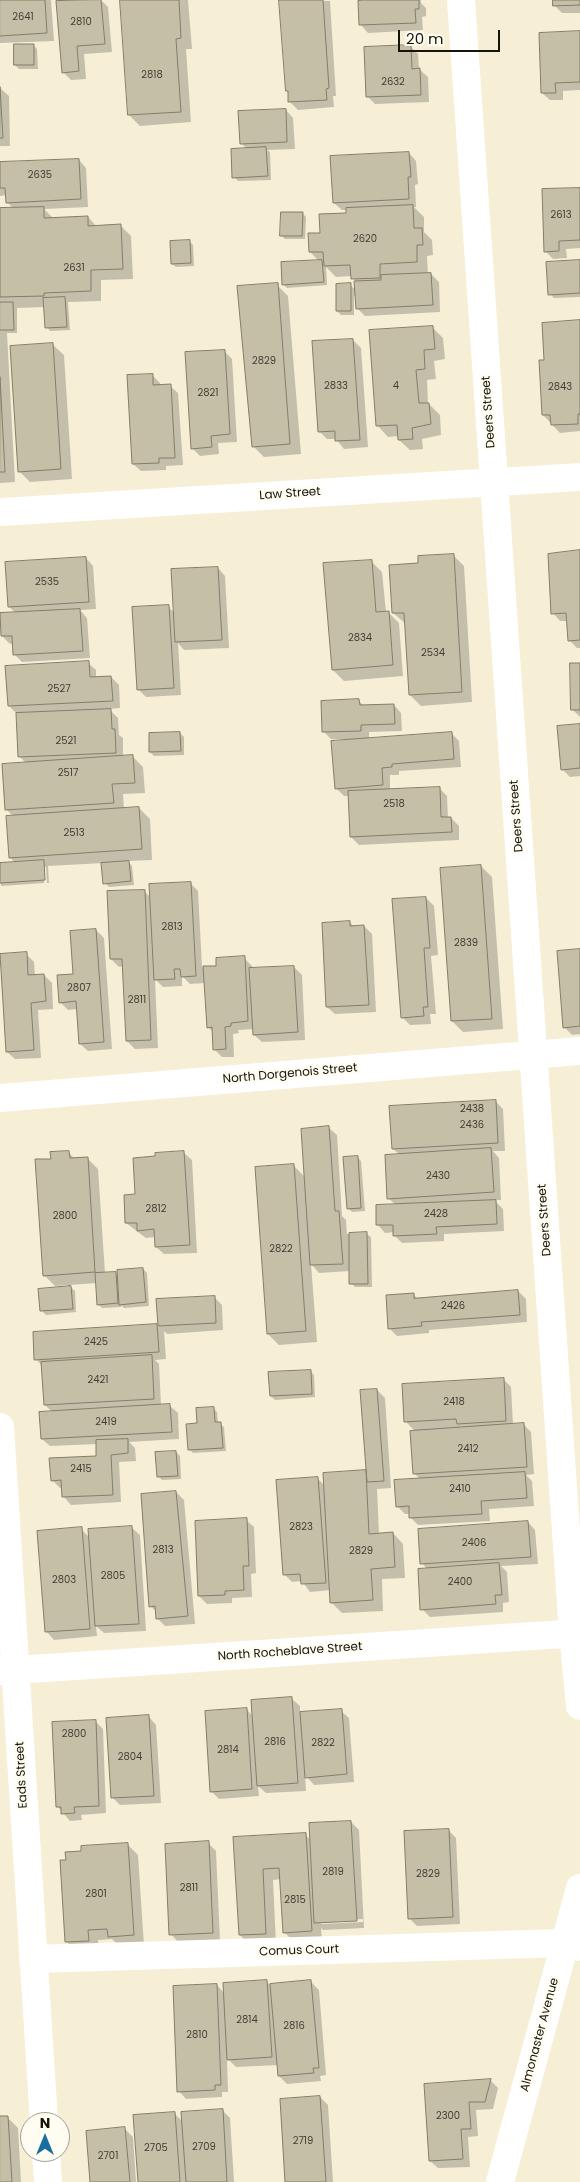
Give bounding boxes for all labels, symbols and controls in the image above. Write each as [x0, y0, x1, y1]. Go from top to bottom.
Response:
house number: 2641 [12, 11, 34, 23]
house number: 2810 [70, 16, 92, 28]
scale bar [400, 20, 502, 52]
text: 20 m [406, 28, 444, 49]
house number: 2818 [141, 69, 163, 81]
house number: 2632 [381, 76, 405, 88]
house number: 2635 [28, 169, 52, 181]
house number: 2613 [550, 209, 572, 221]
house number: 2620 [353, 233, 377, 245]
house number: 2631 [63, 262, 85, 274]
house number: 2829 [252, 355, 276, 367]
street label: Deers Street [479, 375, 499, 449]
house number: 2833 [324, 380, 348, 392]
house number: 4 [393, 380, 399, 392]
house number: 2843 [548, 381, 572, 393]
house number: 2821 [197, 387, 219, 399]
street label: Law Street [259, 485, 321, 503]
house number: 2535 [35, 576, 59, 588]
house number: 2834 [348, 632, 372, 644]
house number: 2534 [421, 647, 445, 659]
house number: 2527 [47, 683, 71, 695]
house number: 2521 [56, 735, 76, 747]
house number: 2517 [58, 767, 78, 779]
street label: Deers Street [507, 779, 527, 853]
house number: 2518 [383, 798, 405, 810]
house number: 2513 [63, 827, 85, 839]
house number: 2813 [161, 921, 183, 933]
house number: 2839 [454, 937, 478, 949]
house number: 2807 [67, 982, 91, 994]
house number: 2811 [128, 994, 146, 1006]
street label: North Dorgenois Street [222, 1061, 358, 1087]
house number: 2438 [460, 1103, 484, 1115]
house number: 2436 [460, 1119, 484, 1131]
house number: 2430 [426, 1170, 450, 1182]
street label: Deers Street [535, 1183, 555, 1257]
house number: 2812 [145, 1203, 167, 1215]
house number: 2428 [424, 1208, 448, 1220]
house number: 2800 [53, 1210, 77, 1222]
house number: 2822 [269, 1243, 293, 1255]
house number: 2426 [441, 1300, 465, 1312]
house number: 2425 [84, 1336, 108, 1348]
house number: 2421 [88, 1374, 108, 1386]
house number: 2418 [443, 1396, 465, 1408]
house number: 2419 [95, 1416, 117, 1428]
house number: 2412 [458, 1443, 478, 1455]
house number: 2415 [70, 1463, 92, 1475]
house number: 2410 [449, 1483, 471, 1495]
house number: 2823 [289, 1521, 313, 1533]
house number: 2406 [462, 1537, 486, 1549]
house number: 2813 [152, 1544, 174, 1556]
house number: 2829 [349, 1545, 373, 1557]
house number: 2805 [101, 1570, 125, 1582]
house number: 2803 [52, 1574, 76, 1586]
house number: 2400 [448, 1576, 472, 1588]
street label: North Rocheblave Street [217, 1640, 363, 1664]
house number: 2800 [62, 1728, 86, 1740]
house number: 2816 [264, 1736, 286, 1748]
house number: 2822 [311, 1737, 335, 1749]
street label: Eads Street [13, 1741, 31, 1809]
house number: 2814 [217, 1744, 239, 1756]
house number: 2804 [118, 1751, 142, 1763]
house number: 2819 [322, 1866, 344, 1878]
house number: 2829 [416, 1868, 440, 1880]
house number: 2811 [180, 1882, 198, 1894]
house number: 2801 [85, 1888, 107, 1900]
house number: 2815 [284, 1894, 306, 1906]
street label: Comus Court [259, 1942, 339, 1960]
street label: Almonaster Avenue [518, 1976, 562, 2094]
house number: 2814 [236, 2014, 258, 2026]
house number: 2816 [283, 2020, 305, 2032]
house number: 2810 [186, 2029, 208, 2041]
house number: 2300 [436, 2110, 460, 2122]
north arrow [20, 2112, 70, 2162]
text: N [40, 2113, 50, 2133]
house number: 2719 [293, 2135, 313, 2147]
house number: 2709 [192, 2141, 216, 2153]
house number: 2705 [144, 2142, 168, 2154]
house number: 2701 [98, 2150, 118, 2162]

